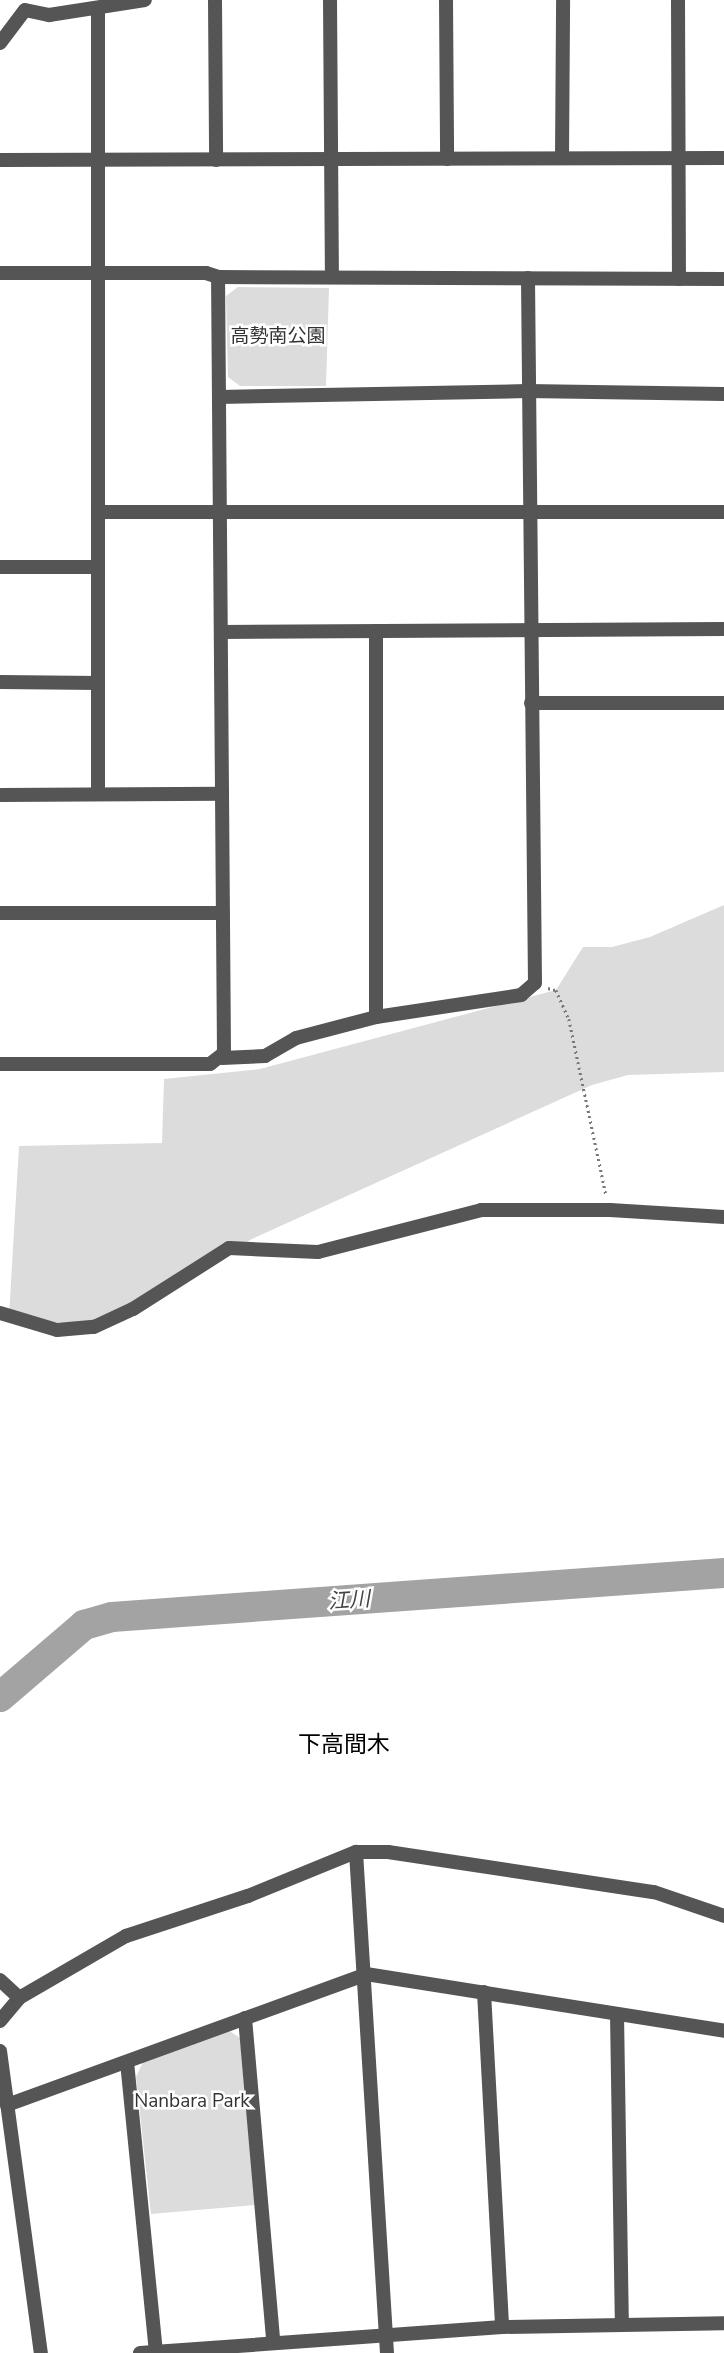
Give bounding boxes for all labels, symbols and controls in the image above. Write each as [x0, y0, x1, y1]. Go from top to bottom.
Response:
park label: 高勢南公園 [231, 326, 325, 348]
water label: 江川 [327, 1586, 371, 1614]
district label: 下高間木 [298, 1731, 390, 1759]
park label: Nanbara Park [134, 2091, 250, 2113]

